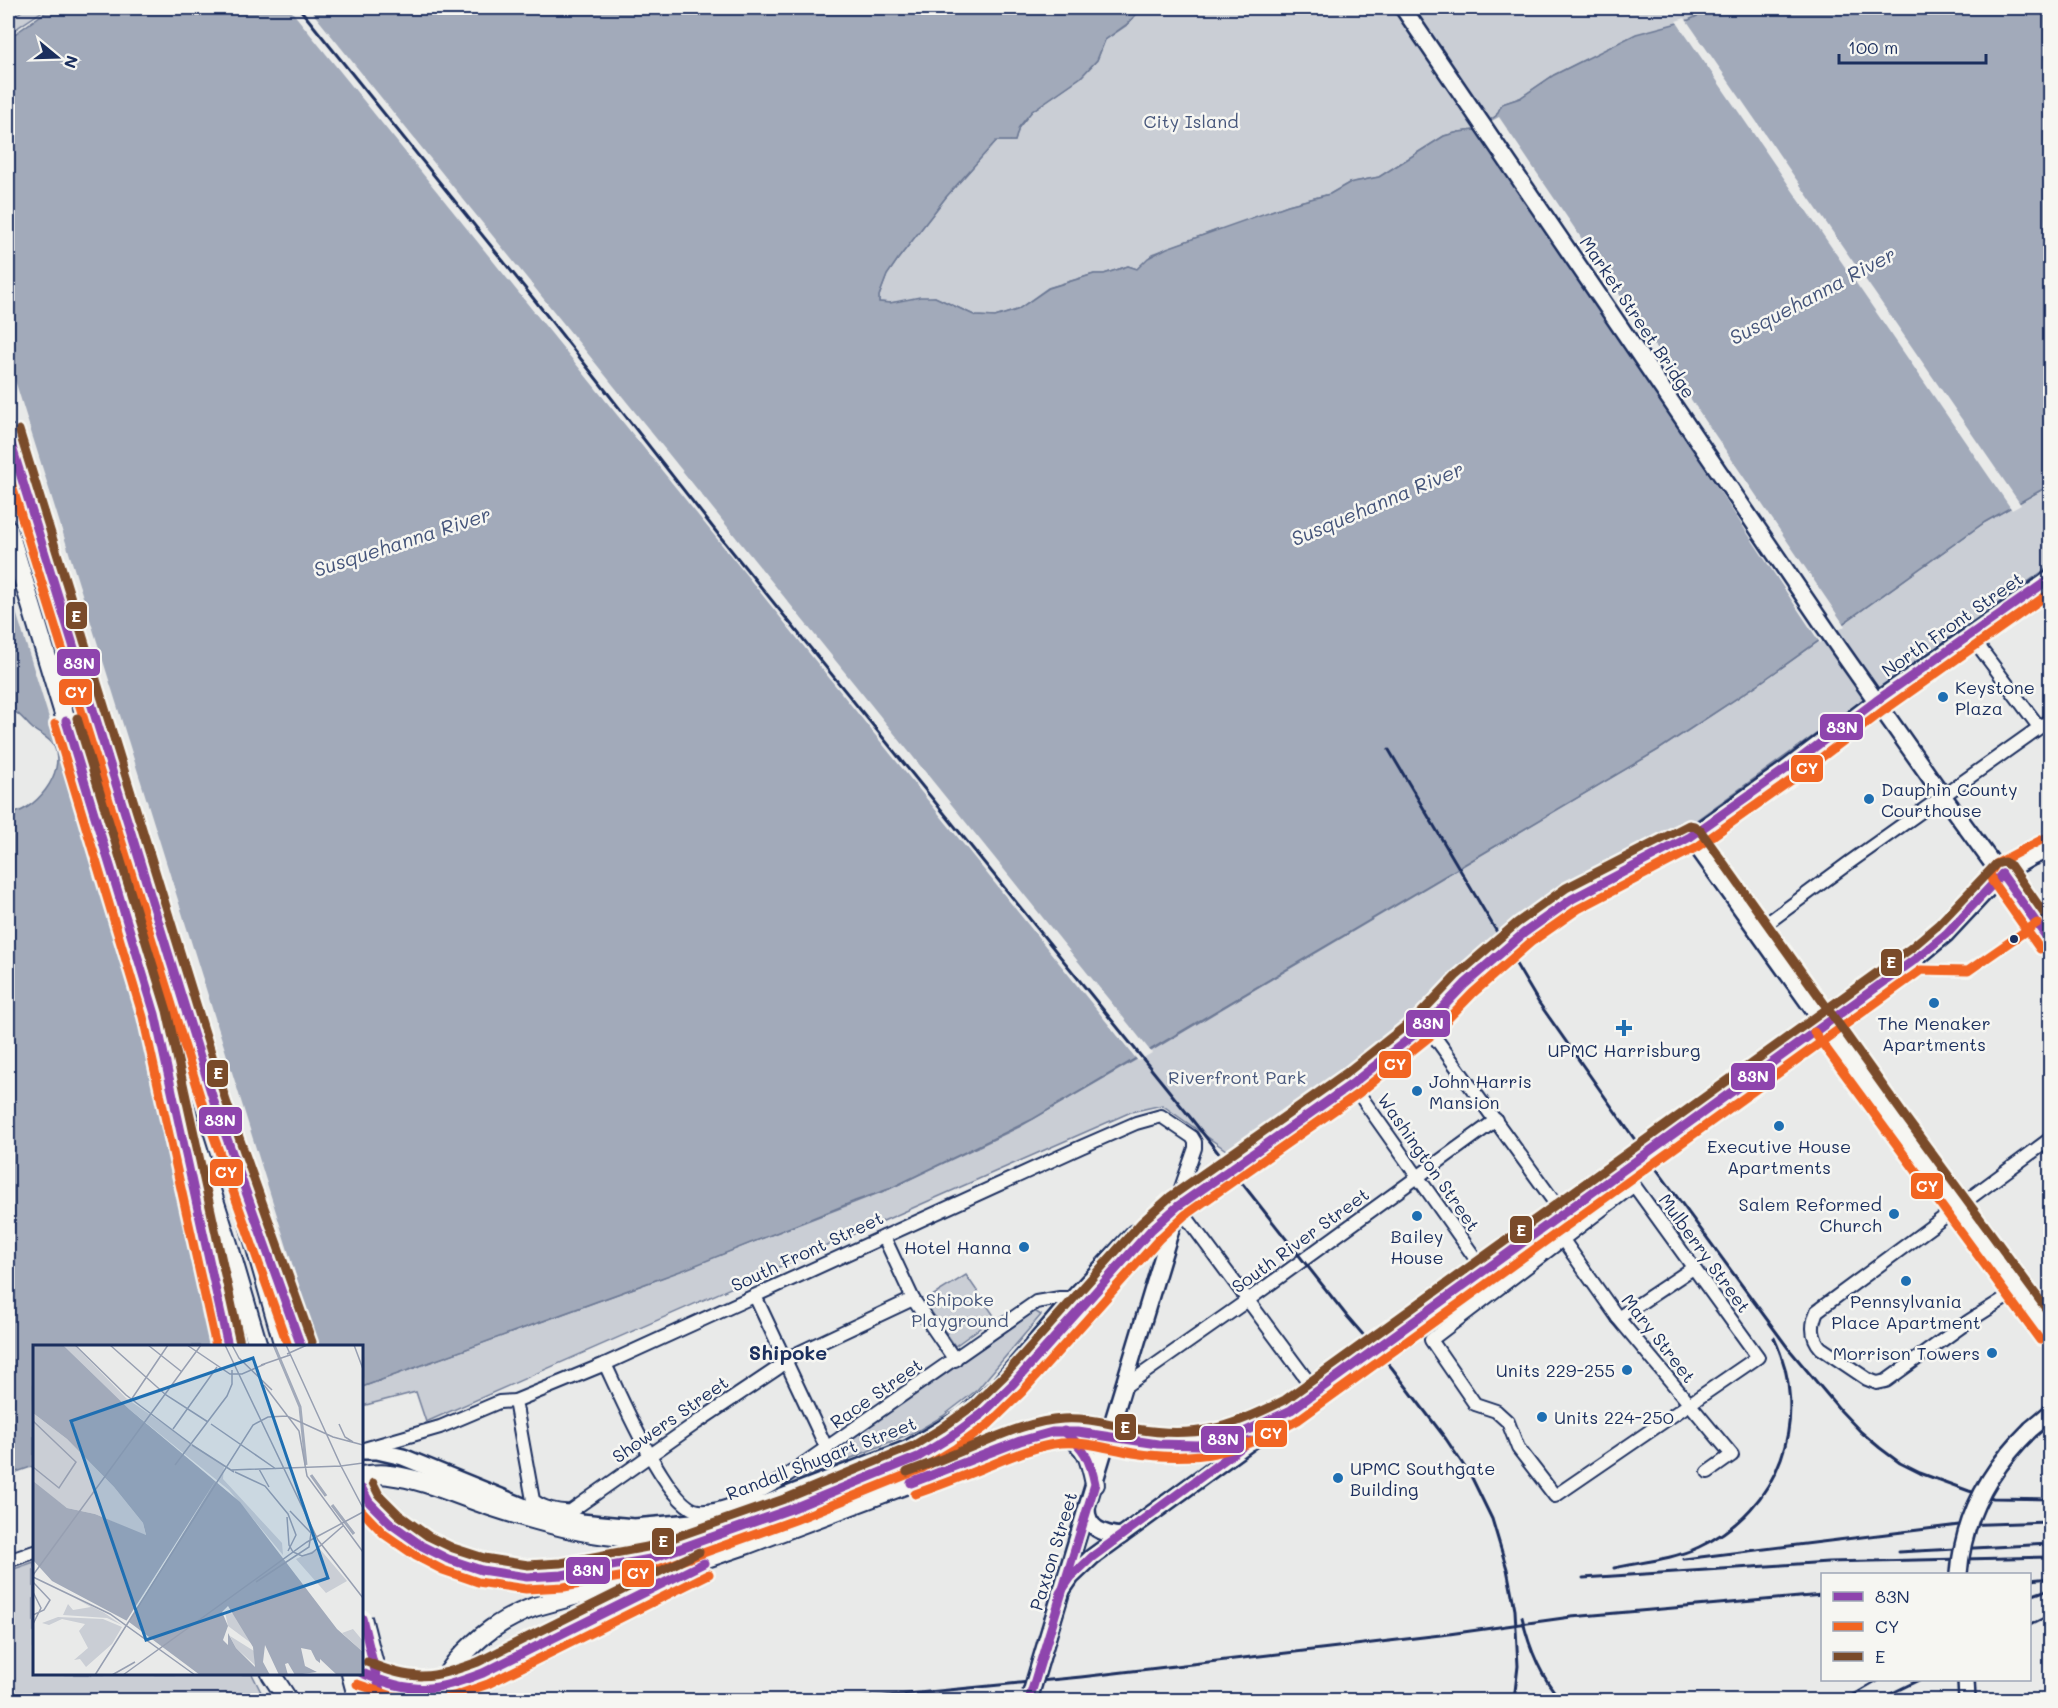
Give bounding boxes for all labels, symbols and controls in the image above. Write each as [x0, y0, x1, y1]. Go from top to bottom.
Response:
north arrow [27, 27, 87, 87]
scale bar [1839, 27, 1986, 65]
text: 100 m [1848, 35, 1898, 59]
text: N [60, 53, 84, 71]
park label: City Island [1143, 109, 1239, 133]
street label: Market Street Bridge [1575, 231, 1701, 403]
water label: Susquehanna River [1724, 240, 1900, 350]
water label: Susquehanna River [1287, 455, 1467, 551]
water label: Susquehanna River [310, 500, 494, 582]
street label: North Front Street [1876, 566, 2028, 682]
line badge: E [65, 601, 88, 630]
text: E [71, 605, 81, 626]
line badge: 83N [56, 648, 101, 677]
text: 83N [63, 652, 95, 673]
place label: Keystone Plaza [1955, 675, 2035, 720]
line badge: CY [58, 678, 93, 706]
text: CY [65, 681, 87, 702]
marker: Keystone Plaza [1936, 690, 1950, 704]
line badge: 83N [1819, 713, 1864, 741]
text: 83N [1826, 716, 1858, 737]
line badge: CY [1790, 754, 1824, 783]
text: CY [1796, 757, 1818, 778]
place label: Dauphin County Courthouse [1881, 777, 2018, 822]
marker: Dauphin County Courthouse [1862, 792, 1876, 806]
unlabelled marker [2008, 933, 2020, 945]
line badge: E [1880, 948, 1903, 977]
text: E [1886, 951, 1896, 972]
marker: The Menaker Apartments [1927, 996, 1941, 1010]
line badge: 83N [1405, 1009, 1451, 1038]
place label: The Menaker Apartments [1877, 1011, 1991, 1056]
text: 83N [1412, 1012, 1444, 1033]
marker: UPMC Harrisburg [1615, 1019, 1633, 1037]
place label: UPMC Harrisburg [1547, 1038, 1701, 1062]
line badge: CY [1378, 1050, 1412, 1079]
text: CY [1384, 1053, 1406, 1074]
line badge: E [206, 1059, 229, 1088]
text: E [213, 1062, 223, 1083]
line badge: 83N [1730, 1062, 1776, 1091]
park label: Riverfront Park [1168, 1065, 1306, 1089]
text: 83N [1737, 1065, 1769, 1086]
place label: John Harris Mansion [1429, 1069, 1532, 1114]
marker: John Harris Mansion [1410, 1084, 1424, 1098]
street label: Washington Street [1372, 1088, 1486, 1236]
line badge: 83N [198, 1106, 243, 1135]
text: 83N [204, 1109, 236, 1130]
marker: Executive House Apartments [1772, 1119, 1786, 1133]
place label: Executive House Apartments [1707, 1134, 1851, 1179]
line badge: CY [209, 1158, 244, 1187]
text: CY [215, 1161, 237, 1182]
line badge: CY [1910, 1172, 1944, 1200]
text: CY [1916, 1175, 1938, 1196]
street label: South River Street [1226, 1182, 1374, 1298]
street label: Mulberry Street [1654, 1189, 1756, 1317]
place label: Salem Reformed Church [1739, 1192, 1882, 1237]
street label: South Front Street [727, 1205, 887, 1297]
marker: Salem Reformed Church [1887, 1207, 1901, 1221]
marker: Bailey House [1410, 1209, 1424, 1223]
line badge: E [1509, 1215, 1533, 1244]
text: E [1516, 1219, 1526, 1240]
place label: Bailey House [1390, 1224, 1444, 1269]
place label: Hotel Hanna [904, 1235, 1012, 1259]
marker: Hotel Hanna [1017, 1240, 1031, 1254]
marker: Pennsylvania Place Apartment [1899, 1274, 1913, 1288]
park label: Shipoke Playground [911, 1287, 1009, 1332]
street label: Mary Street [1617, 1288, 1701, 1388]
place label: Pennsylvania Place Apartment [1831, 1289, 1981, 1334]
district label: Shipoke [749, 1339, 827, 1365]
place label: Morrison Towers [1833, 1341, 1980, 1365]
inset map [33, 1345, 363, 1675]
marker: Morrison Towers [1985, 1346, 1999, 1360]
street label: Race Street [825, 1352, 927, 1434]
place label: Units 229-255 [1496, 1358, 1615, 1382]
marker: Units 229-255 [1620, 1363, 1634, 1377]
street label: Showers Street [607, 1370, 733, 1468]
place label: Units 224-250 [1554, 1405, 1674, 1429]
marker: Units 224-250 [1535, 1410, 1549, 1424]
street label: Randall Shugart Street [722, 1411, 920, 1505]
line badge: E [1114, 1413, 1137, 1441]
text: E [1120, 1416, 1130, 1437]
line badge: CY [1254, 1419, 1288, 1448]
text: CY [1260, 1422, 1282, 1443]
line badge: 83N [1200, 1425, 1245, 1454]
text: 83N [1207, 1428, 1239, 1449]
place label: UPMC Southgate Building [1350, 1456, 1495, 1501]
marker: UPMC Southgate Building [1331, 1471, 1345, 1485]
street label: Paxton Street [1024, 1489, 1082, 1613]
line badge: E [651, 1527, 675, 1556]
text: E [658, 1530, 668, 1551]
line badge: 83N [565, 1556, 611, 1585]
text: 83N [572, 1559, 604, 1580]
line badge: CY [621, 1559, 655, 1588]
text: CY [627, 1562, 649, 1583]
legend [1821, 1573, 2031, 1681]
text: 83N [1875, 1584, 1910, 1608]
text: CY [1875, 1614, 1900, 1638]
text: E [1875, 1644, 1885, 1668]

